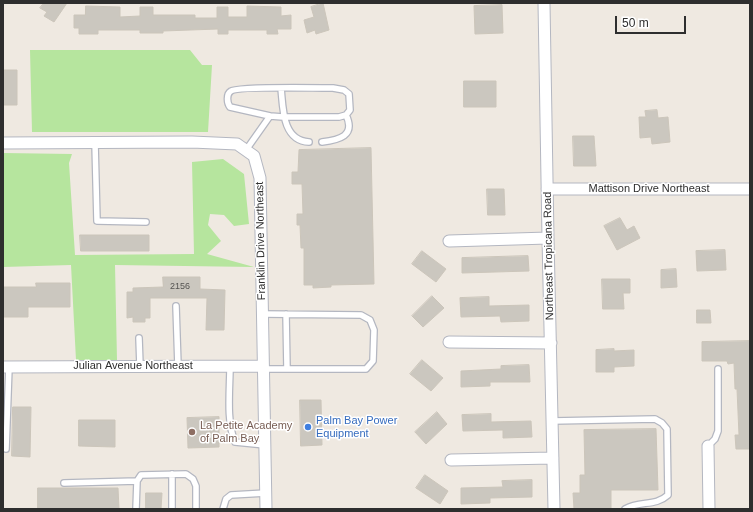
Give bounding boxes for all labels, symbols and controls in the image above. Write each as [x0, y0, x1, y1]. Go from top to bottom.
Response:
scale bar [617, 8, 688, 34]
text: 50 m [622, 16, 649, 30]
street label: Franklin Drive Northeast [253, 182, 269, 300]
street label: Mattison Drive Northeast [588, 182, 710, 196]
street label: Northeast Tropicana Road [541, 192, 557, 320]
house number: 2156 [170, 282, 190, 292]
street label: Julian Avenue Northeast [73, 359, 193, 373]
place label: Palm Bay Power Equipment [316, 414, 397, 440]
place label: La Petite Academy of Palm Bay [200, 419, 292, 445]
marker: Palm Bay Power Equipment [303, 422, 313, 432]
marker: La Petite Academy of Palm Bay [187, 427, 197, 437]

